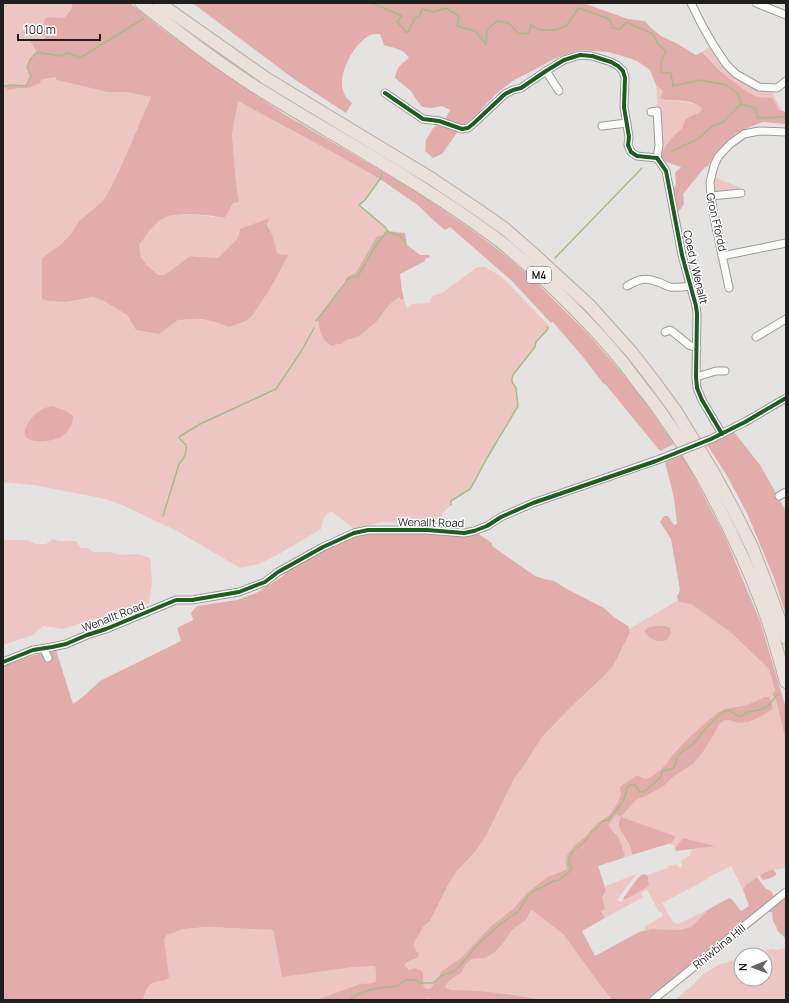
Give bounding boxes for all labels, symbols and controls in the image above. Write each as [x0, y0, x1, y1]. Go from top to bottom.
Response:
scale bar [18, 16, 100, 42]
text: 100 m [24, 21, 56, 38]
street label: Gron Ffordd [703, 191, 731, 253]
street label: Coed y Wenallt [680, 228, 712, 306]
road number: M4 [527, 267, 551, 283]
street label: Wenallt Road [398, 514, 464, 530]
street label: Wenallt Road [79, 597, 147, 635]
street label: Rhiwbina Hill [690, 920, 748, 972]
north arrow [733, 947, 773, 987]
text: N [735, 963, 750, 971]

